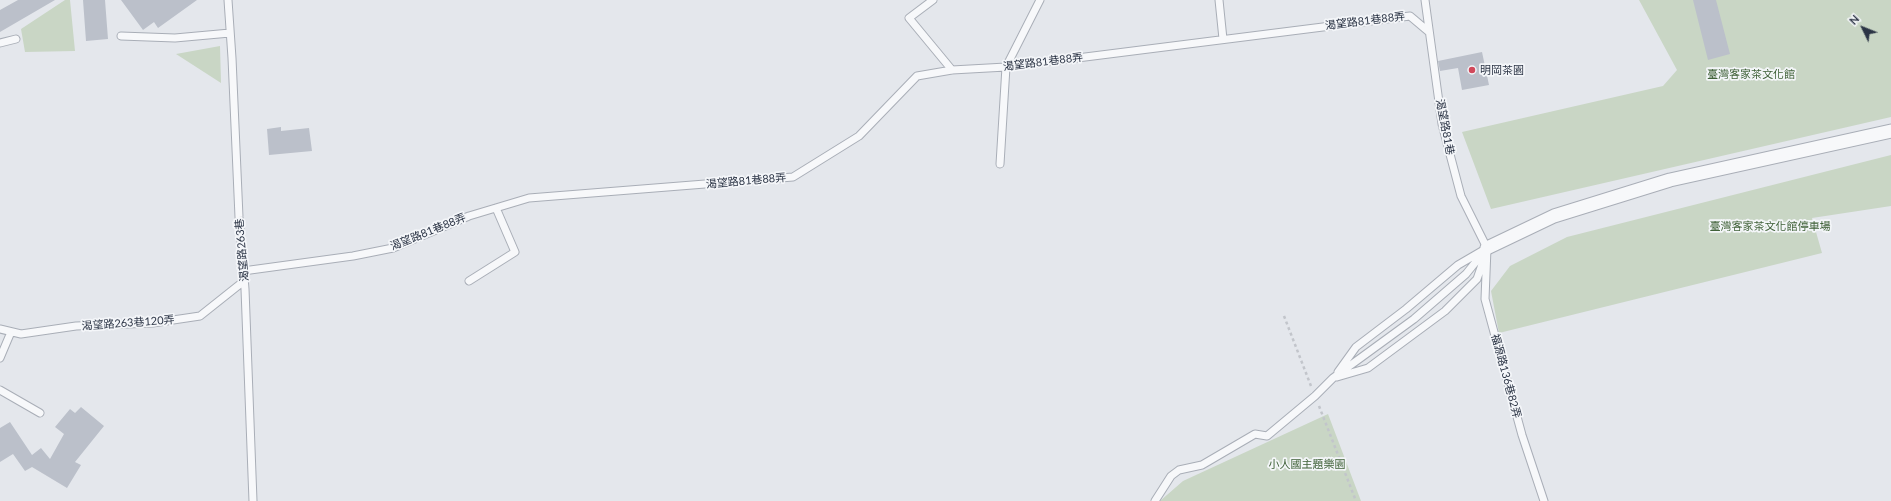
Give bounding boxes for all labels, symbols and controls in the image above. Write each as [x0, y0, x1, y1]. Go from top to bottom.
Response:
north arrow [1843, 8, 1883, 48]
street label: 渴望路81巷88弄 [1324, 10, 1406, 32]
text: N [1846, 12, 1861, 27]
street label: 渴望路81巷88弄 [1002, 51, 1084, 73]
place label: 明岡茶園 [1480, 63, 1524, 77]
marker: 明岡茶園 [1467, 65, 1477, 75]
park label: 臺灣客家茶文化館 [1707, 67, 1795, 81]
street label: 渴望路81巷 [1433, 98, 1457, 156]
street label: 渴望路81巷88弄 [705, 171, 787, 191]
street label: 渴望路81巷88弄 [388, 211, 468, 253]
street label: 渴望路263巷 [233, 218, 251, 282]
park label: 臺灣客家茶文化館停車場 [1710, 219, 1830, 233]
street label: 渴望路263巷120弄 [81, 313, 175, 333]
street label: 福源路136巷82弄 [1488, 332, 1524, 420]
park label: 小人國主題樂園 [1269, 457, 1345, 471]

